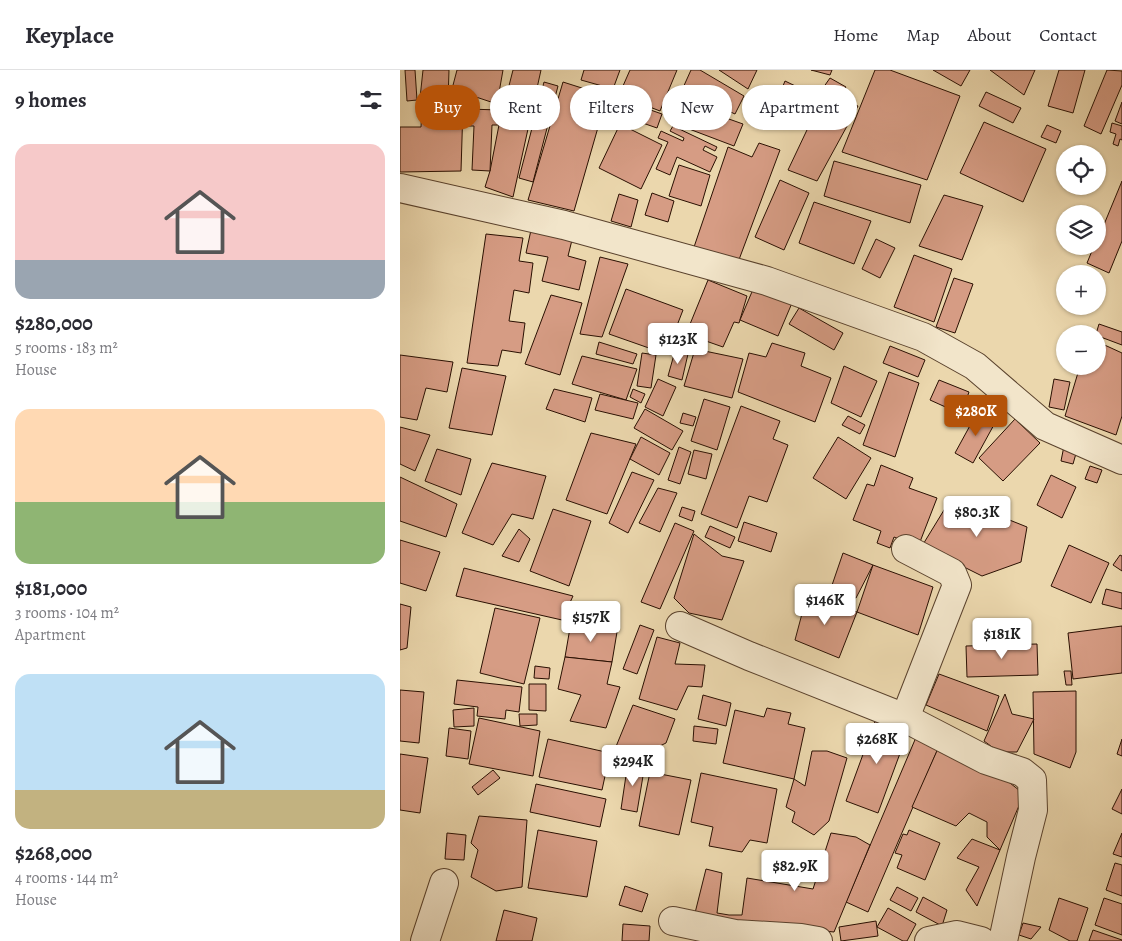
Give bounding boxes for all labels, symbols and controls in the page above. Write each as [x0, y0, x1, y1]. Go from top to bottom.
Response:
text: Keyplace [25, 19, 114, 51]
text: Home [833, 23, 878, 47]
text: Map [906, 23, 939, 47]
text: About [967, 23, 1011, 47]
text: Contact [1039, 23, 1097, 47]
chip: Buy [415, 85, 480, 130]
chip: Rent [490, 85, 560, 130]
chip: Filters [570, 85, 652, 130]
chip: New [662, 85, 732, 130]
chip: Apartment [742, 85, 857, 130]
text: 9 homes [15, 86, 86, 114]
icon: filters [357, 86, 385, 114]
map controls [1056, 145, 1106, 375]
button: locate [1056, 145, 1106, 195]
icon: home [155, 177, 245, 267]
button: layers [1056, 205, 1106, 255]
button: + [1056, 265, 1106, 315]
text: $280,000 [15, 309, 93, 337]
pin: $123K [643, 322, 713, 365]
button: − [1056, 325, 1106, 375]
text: $123K [659, 328, 697, 350]
text: 5 rooms · 183 m² [15, 337, 118, 359]
text: House [15, 359, 57, 381]
pin: $280K [941, 394, 1011, 437]
text: $280K [955, 400, 997, 422]
icon: home [155, 442, 245, 532]
pin: $80.3K [936, 496, 1018, 538]
text: $80.3K [955, 501, 999, 523]
text: $181,000 [15, 574, 87, 602]
pin: $146K [790, 584, 860, 626]
text: $146K [806, 589, 844, 611]
pin: $157K [556, 600, 626, 643]
text: 3 rooms · 104 m² [15, 602, 119, 624]
text: $157K [572, 606, 610, 628]
pin: $181K [967, 618, 1037, 660]
text: $181K [983, 623, 1021, 645]
text: Apartment [15, 624, 86, 646]
icon: home [155, 707, 245, 797]
pin: $268K [842, 722, 912, 765]
text: $268K [857, 728, 897, 750]
pin: $294K [598, 744, 668, 787]
text: $294K [613, 750, 653, 772]
text: $268,000 [15, 839, 92, 867]
pin: $82.9K [754, 850, 836, 892]
text: $82.9K [772, 855, 818, 877]
text: 4 rooms · 144 m² [15, 867, 118, 889]
text: House [15, 889, 57, 911]

